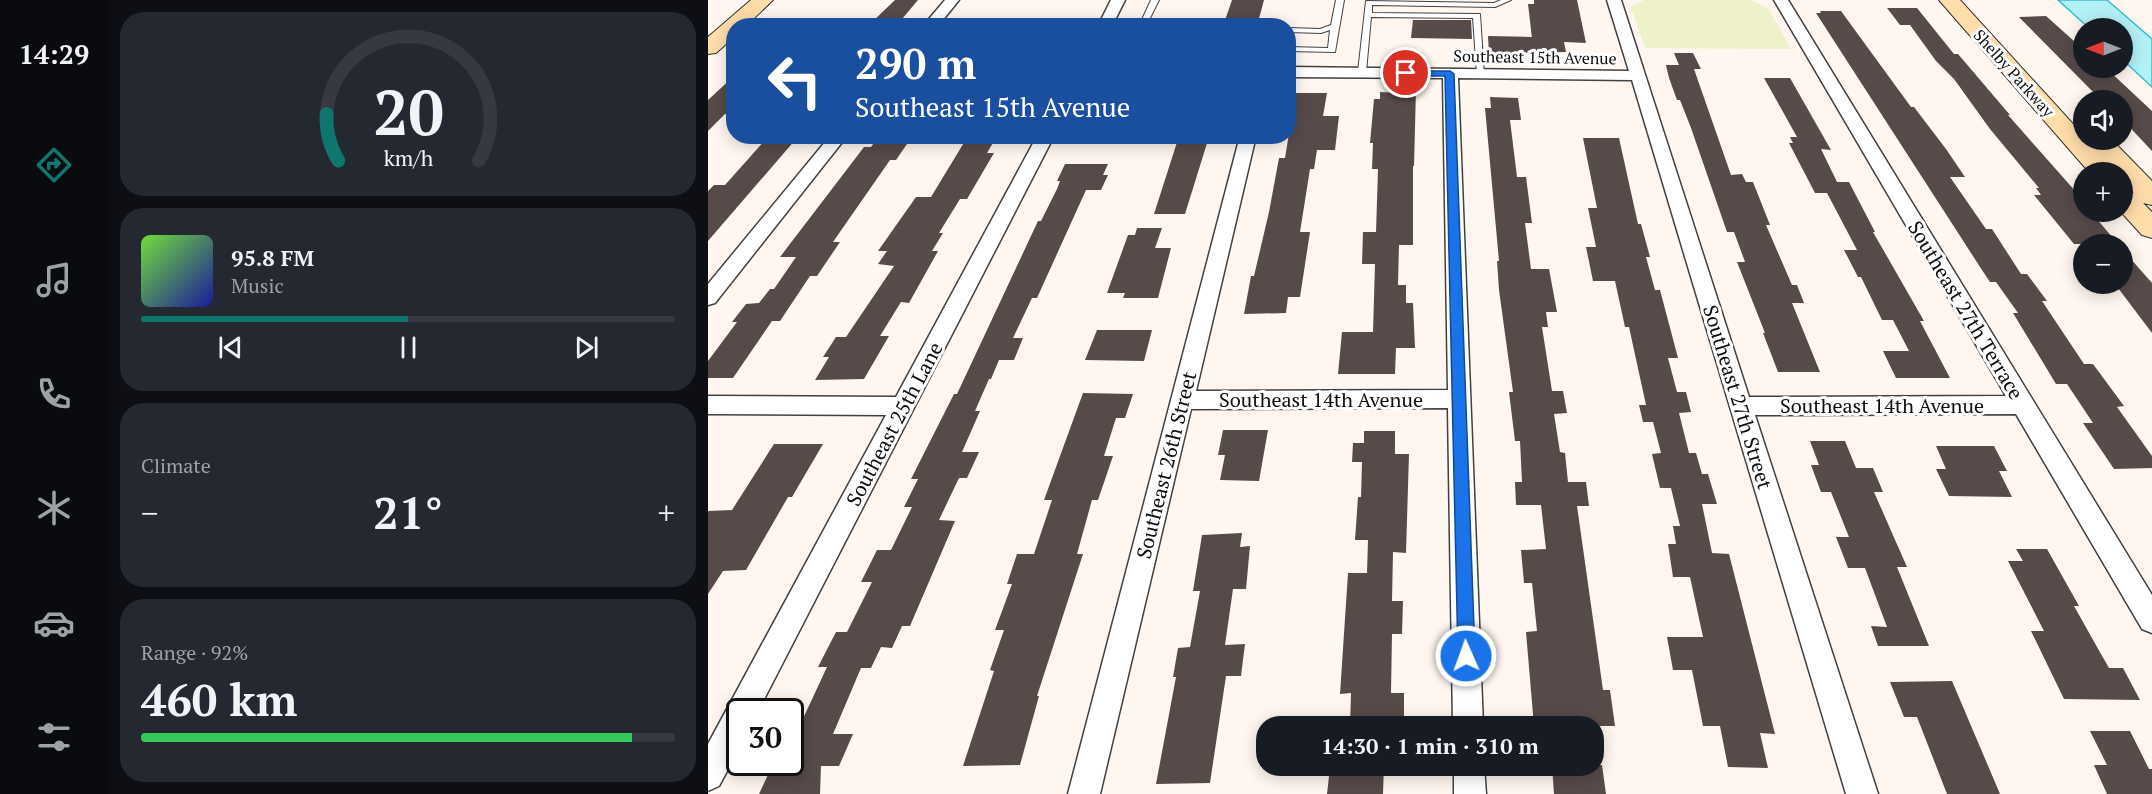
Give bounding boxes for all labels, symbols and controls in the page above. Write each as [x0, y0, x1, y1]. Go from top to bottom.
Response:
north arrow [2073, 18, 2133, 78]
map controls [2073, 18, 2133, 294]
street label: Shelby Parkway [1969, 24, 2060, 122]
text: 290 m [855, 35, 976, 91]
text: 14:29 [19, 36, 89, 72]
icon: left [756, 42, 834, 120]
street label: Southeast 15th Avenue [1453, 45, 1617, 69]
pin [1380, 47, 1431, 98]
icon: arrive [1389, 56, 1422, 89]
text: 20 [373, 70, 443, 153]
text: Southeast 15th Avenue [855, 89, 1130, 125]
button: sound [2073, 90, 2133, 150]
icon: directions [33, 144, 75, 186]
text: km/h [383, 144, 433, 172]
button: + [2073, 162, 2133, 222]
street label: Southeast 27th Terrace [1902, 216, 2030, 404]
button: − [2073, 234, 2133, 294]
text: 95.8 FM [231, 243, 314, 272]
icon: music [33, 259, 75, 301]
text: Music [231, 272, 284, 299]
street label: Southeast 27th Street [1697, 302, 1779, 493]
icon: previous [214, 331, 247, 364]
icon: pause [392, 331, 425, 364]
icon: next [570, 331, 603, 364]
street label: Southeast 25th Lane [839, 337, 949, 511]
street label: Southeast 26th Street [1130, 368, 1202, 562]
icon: phone [33, 373, 75, 415]
street label: Southeast 14th Avenue [1219, 386, 1423, 413]
street label: Southeast 14th Avenue [1780, 392, 1984, 419]
text: Climate [141, 452, 211, 479]
text: 21° [373, 482, 443, 542]
icon: climate [33, 487, 75, 529]
text: − [141, 491, 159, 534]
text: + [657, 491, 675, 534]
icon: car [33, 602, 75, 644]
position arrow [1434, 624, 1498, 688]
text: Range · 92% [141, 639, 248, 666]
text: 460 km [141, 669, 297, 729]
speed limit sign: 30 [726, 698, 804, 776]
icon: filters [33, 716, 75, 758]
text: 14:30 · 1 min · 310 m [1321, 731, 1539, 760]

